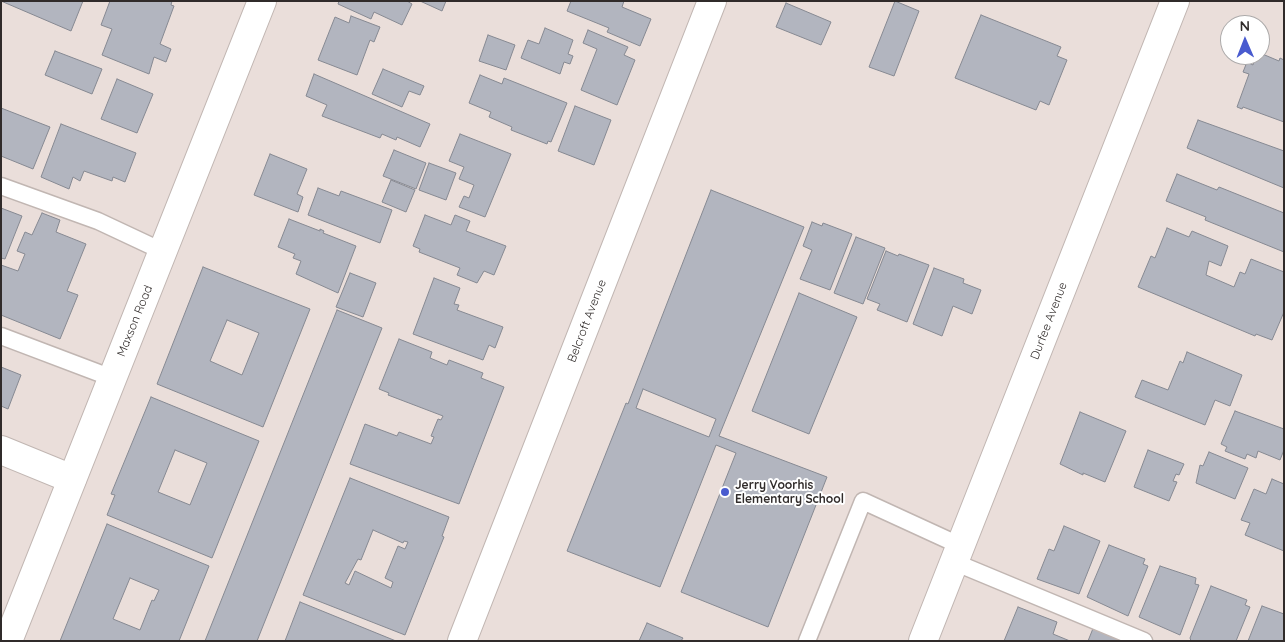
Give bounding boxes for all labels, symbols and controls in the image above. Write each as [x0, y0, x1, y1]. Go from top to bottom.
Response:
north arrow [1220, 15, 1270, 65]
text: N [1239, 17, 1250, 35]
street label: Belcroft Avenue [565, 277, 609, 365]
street label: Durfee Avenue [1028, 280, 1070, 362]
street label: Maxson Road [114, 283, 156, 359]
place label: Jerry Voorhis Elementary School [735, 478, 844, 506]
marker: Jerry Voorhis Elementary School [719, 486, 731, 498]

